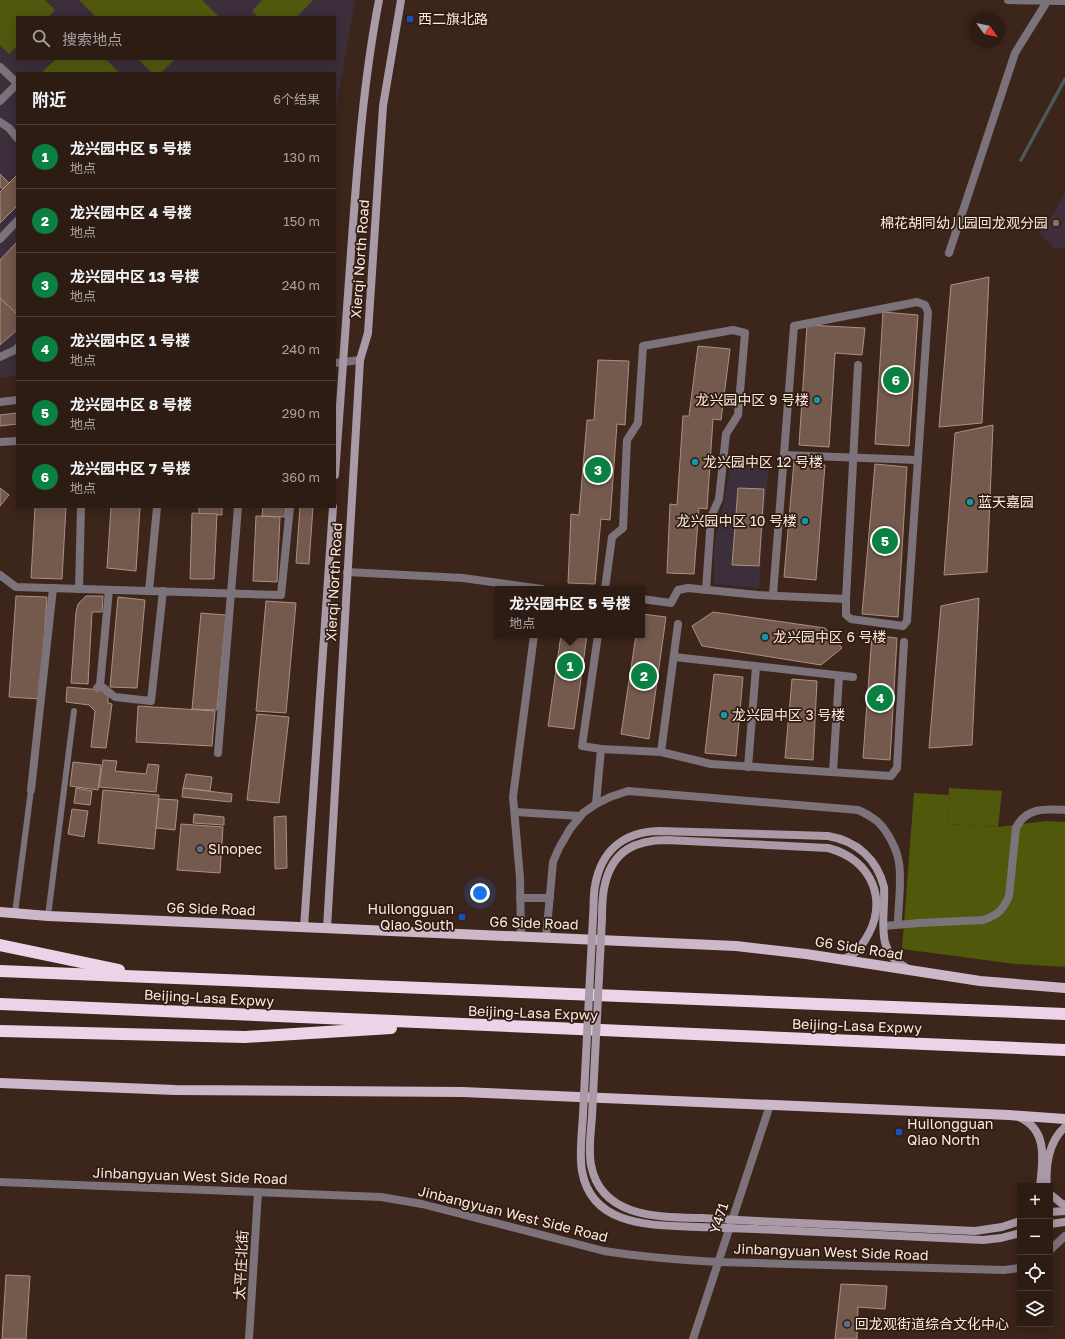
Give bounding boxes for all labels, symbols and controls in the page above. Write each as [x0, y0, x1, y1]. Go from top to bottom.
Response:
place label: 西二旗北路 [418, 10, 488, 27]
north arrow [969, 12, 1005, 48]
marker: 西二旗北路 [405, 14, 415, 24]
search box [16, 16, 336, 60]
icon: search [30, 27, 52, 49]
text: 搜索地点 [62, 30, 122, 48]
text: 附近 [32, 89, 66, 110]
text: 6个结果 [273, 91, 320, 107]
text: 龙兴园中区 5 号楼 [70, 139, 192, 157]
text: 1 [42, 149, 48, 165]
text: 130 m [283, 149, 320, 165]
text: 地点 [70, 160, 96, 176]
street label: Xierqi North Road [347, 199, 372, 319]
text: 龙兴园中区 4 号楼 [70, 203, 192, 221]
text: 2 [41, 213, 49, 229]
text: 150 m [283, 213, 320, 229]
place label: 棉花胡同幼儿园回龙观分园 [880, 214, 1048, 231]
marker: 棉花胡同幼儿园回龙观分园 [1051, 218, 1061, 228]
text: 地点 [70, 224, 96, 240]
text: 龙兴园中区 13 号楼 [70, 267, 199, 285]
text: 3 [41, 277, 49, 293]
text: 240 m [282, 277, 320, 293]
text: 地点 [70, 288, 96, 304]
text: 龙兴园中区 1 号楼 [70, 331, 190, 349]
text: 4 [41, 341, 49, 357]
text: 240 m [282, 341, 320, 357]
text: 地点 [70, 352, 96, 368]
pin: 6 [883, 365, 909, 395]
place label: 龙兴园中区 9 号楼 [696, 391, 809, 408]
text: 龙兴园中区 8 号楼 [70, 395, 192, 413]
marker: 龙兴园中区 9 号楼 [812, 395, 822, 405]
text: 5 [41, 405, 49, 421]
text: 290 m [282, 405, 320, 421]
text: 地点 [70, 416, 96, 432]
place label: 龙兴园中区 12 号楼 [703, 453, 823, 470]
pin: 3 [585, 455, 611, 485]
marker: 龙兴园中区 12 号楼 [690, 457, 700, 467]
text: 龙兴园中区 7 号楼 [70, 459, 191, 477]
text: 6 [41, 469, 49, 485]
text: 360 m [282, 469, 320, 485]
text: 地点 [70, 480, 96, 496]
place label: 蓝天嘉园 [978, 493, 1034, 510]
marker: 蓝天嘉园 [965, 497, 975, 507]
place label: 龙兴园中区 10 号楼 [677, 512, 797, 529]
marker: 龙兴园中区 10 号楼 [800, 516, 810, 526]
street label: Xierqi North Road [322, 522, 345, 642]
pin: 5 [872, 526, 898, 556]
popup [495, 586, 645, 638]
text: 龙兴园中区 5 号楼 [509, 594, 631, 612]
text: 地点 [509, 615, 535, 631]
place label: 龙兴园中区 6 号楼 [773, 628, 886, 645]
marker: 龙兴园中区 6 号楼 [760, 632, 770, 642]
pin: 1 [557, 651, 583, 681]
pin: 2 [631, 661, 657, 691]
pin: 4 [867, 683, 893, 713]
place label: 龙兴园中区 3 号楼 [732, 706, 845, 723]
marker: 龙兴园中区 3 号楼 [719, 710, 729, 720]
place label: Sinopec [208, 840, 262, 857]
marker: Sinopec [195, 844, 205, 854]
your location [470, 883, 490, 903]
street label: G6 Side Road [166, 898, 256, 919]
place label: Huilongguan Qiao South [368, 900, 454, 933]
marker: Huilongguan Qiao South [457, 912, 467, 922]
street label: G6 Side Road [489, 912, 579, 933]
street label: G6 Side Road [814, 932, 904, 963]
street label: Beijing-Lasa Expwy [144, 986, 275, 1009]
street label: Beijing-Lasa Expwy [468, 1002, 599, 1023]
street label: Beijing-Lasa Expwy [792, 1015, 923, 1036]
place label: Huilongguan Qiao North [907, 1115, 993, 1148]
marker: Huilongguan Qiao North [894, 1127, 904, 1137]
street label: Jinbangyuan West Side Road [92, 1164, 288, 1187]
street label: Jinbangyuan West Side Road [416, 1182, 610, 1245]
map controls [1017, 1183, 1053, 1327]
button: + [1017, 1183, 1053, 1219]
street label: Y471 [706, 1200, 732, 1236]
button: − [1017, 1219, 1053, 1255]
street label: 太平庄北街 [230, 1230, 251, 1300]
street label: Jinbangyuan West Side Road [733, 1240, 929, 1263]
button: locate [1017, 1255, 1053, 1291]
button: layers [1017, 1291, 1053, 1327]
place label: 回龙观街道综合文化中心 [855, 1315, 1009, 1332]
marker: 回龙观街道综合文化中心 [842, 1319, 852, 1329]

